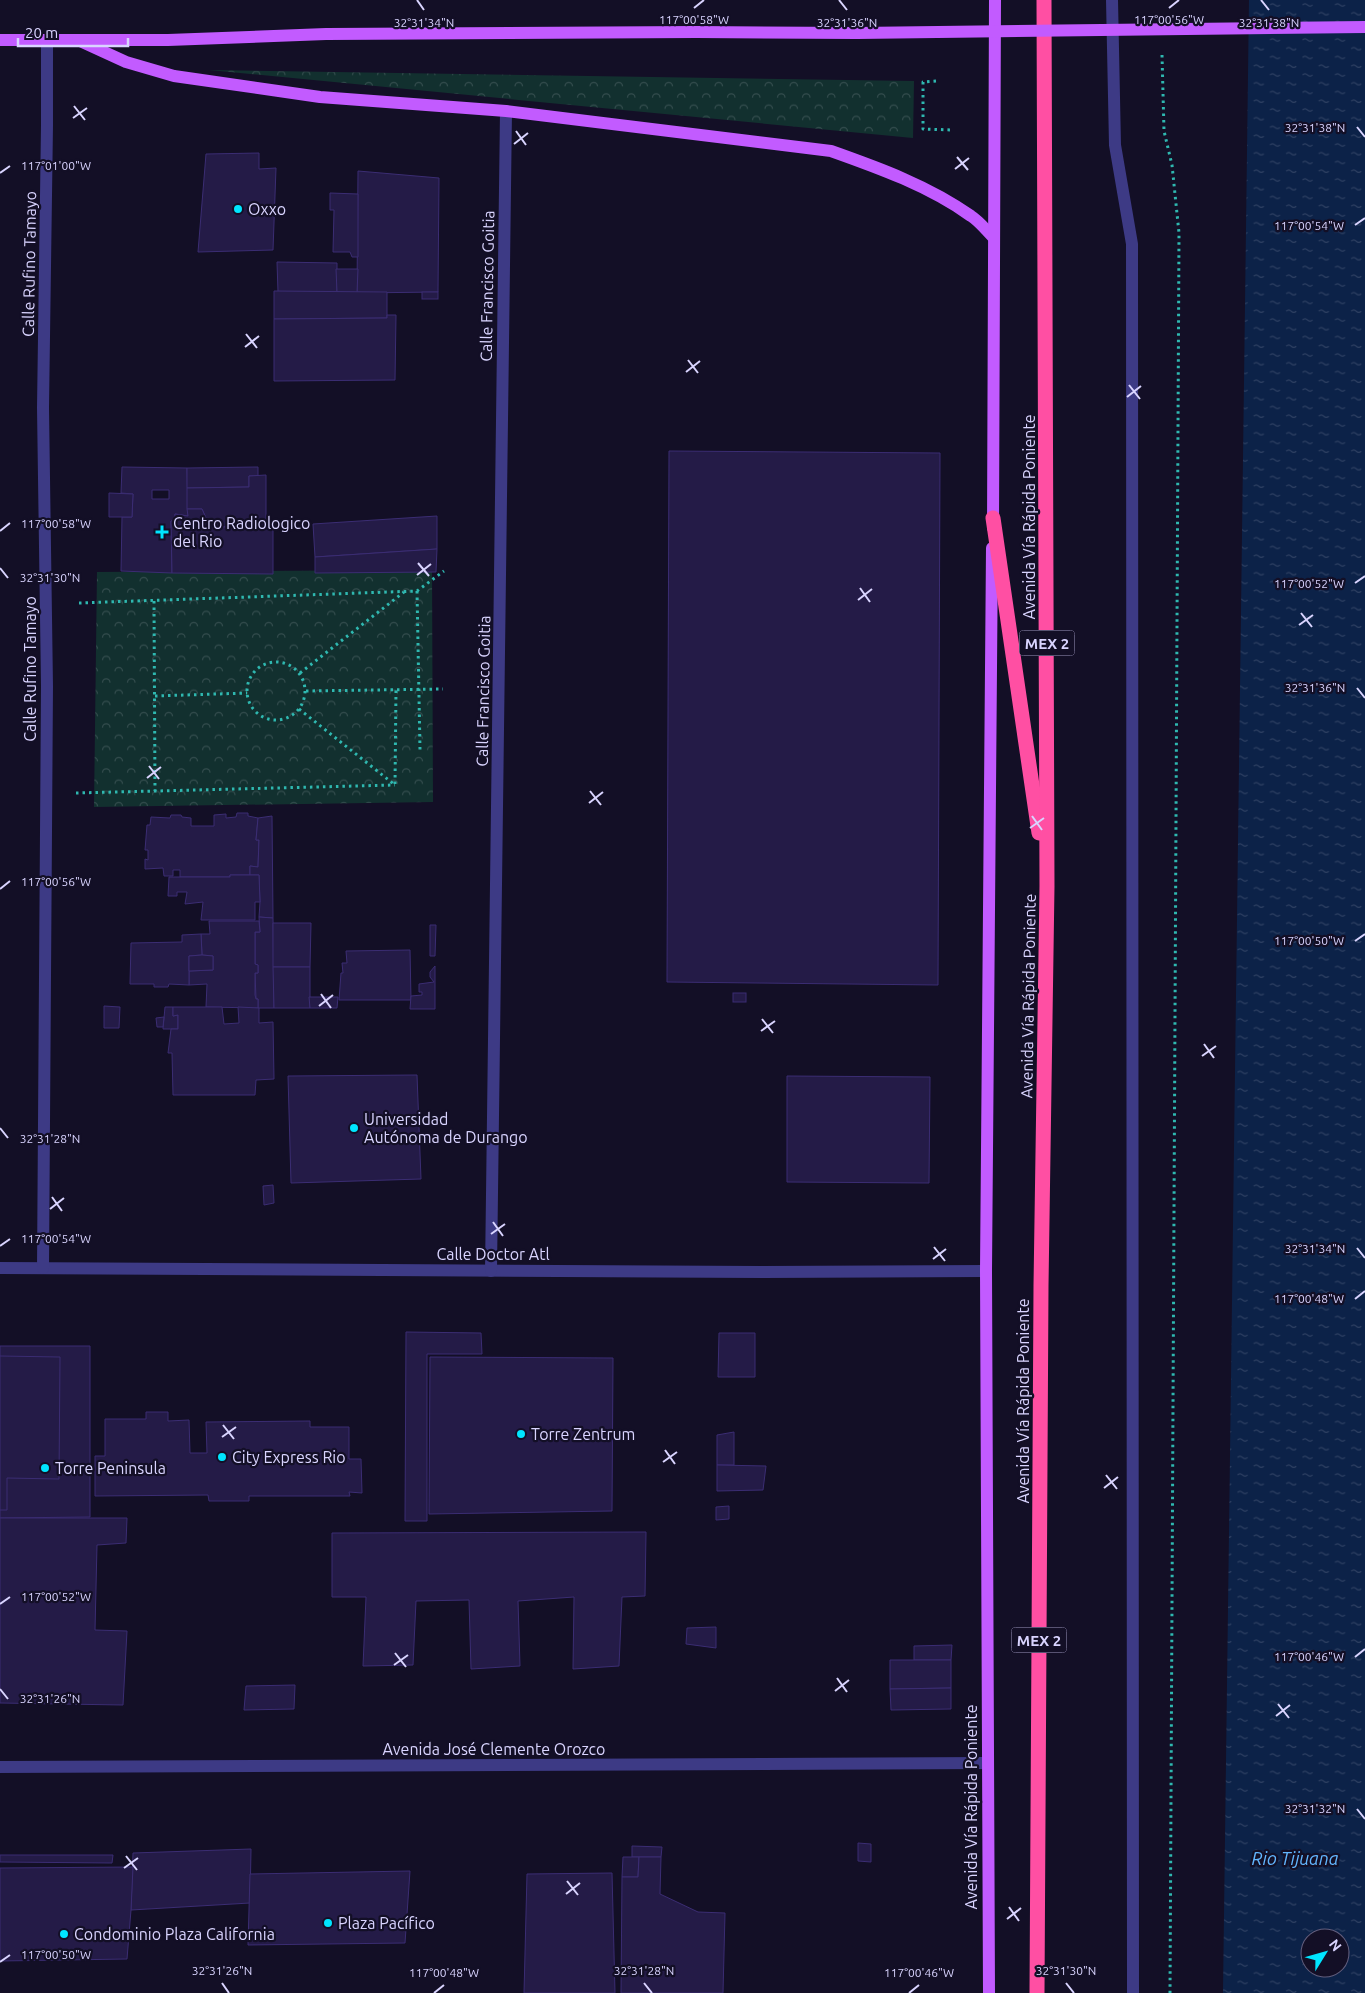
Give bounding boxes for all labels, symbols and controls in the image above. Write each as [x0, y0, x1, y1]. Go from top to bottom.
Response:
text: 117°00'58"W [659, 13, 729, 26]
text: 117°00'56"W [1134, 13, 1204, 26]
scale bar [18, 15, 128, 47]
text: 32°31'34"N [394, 16, 454, 29]
text: 32°31'36"N [817, 16, 877, 29]
text: 32°31'38"N [1239, 16, 1299, 29]
text: 20 m [25, 24, 58, 41]
text: 32°31'38"N [1285, 121, 1345, 134]
text: 117°01'00"W [21, 159, 91, 172]
street label: Calle Rufino Tamayo [19, 191, 39, 337]
place label: Oxxo [248, 200, 286, 218]
marker: Oxxo [232, 203, 244, 215]
street label: Calle Francisco Goitia [477, 210, 497, 362]
text: 117°00'54"W [1274, 219, 1344, 232]
street label: Avenida Vía Rápida Poniente [1020, 414, 1038, 620]
place label: Centro Radiologico del Rio [173, 514, 310, 550]
text: 117°00'58"W [21, 517, 91, 530]
marker: Centro Radiologico del Rio [155, 525, 169, 539]
text: 32°31'30"N [20, 571, 80, 584]
text: 117°00'52"W [1274, 577, 1344, 590]
street label: Calle Rufino Tamayo [21, 596, 39, 742]
street label: Calle Francisco Goitia [473, 615, 493, 767]
road number: MEX 2 [1020, 630, 1074, 656]
text: 32°31'36"N [1285, 681, 1345, 694]
text: 117°00'56"W [21, 875, 91, 888]
street label: Avenida Vía Rápida Poniente [1017, 893, 1039, 1099]
text: 117°00'50"W [1274, 934, 1344, 947]
place label: Universidad Autónoma de Durango [364, 1110, 528, 1146]
marker: Universidad Autónoma de Durango [348, 1122, 360, 1134]
text: 32°31'28"N [20, 1132, 80, 1145]
text: 117°00'54"W [21, 1232, 91, 1245]
text: 32°31'34"N [1285, 1242, 1345, 1255]
street label: Calle Doctor Atl [436, 1245, 550, 1263]
text: 117°00'48"W [1274, 1292, 1344, 1305]
street label: Avenida Vía Rápida Poniente [1014, 1298, 1032, 1504]
place label: Torre Zentrum [531, 1425, 635, 1443]
marker: Torre Zentrum [515, 1428, 527, 1440]
place label: City Express Rio [232, 1448, 346, 1466]
marker: City Express Rio [216, 1451, 228, 1463]
place label: Torre Peninsula [55, 1459, 166, 1477]
marker: Torre Peninsula [39, 1462, 51, 1474]
text: 117°00'52"W [21, 1590, 91, 1603]
road number: MEX 2 [1012, 1628, 1066, 1652]
text: 117°00'46"W [1274, 1650, 1344, 1663]
text: 32°31'26"N [20, 1692, 80, 1705]
street label: Avenida Vía Rápida Poniente [962, 1704, 980, 1910]
street label: Avenida José Clemente Orozco [383, 1740, 605, 1758]
text: 32°31'32"N [1285, 1802, 1345, 1815]
water label: Rio Tijuana [1251, 1848, 1339, 1868]
place label: Plaza Pacífico [338, 1914, 435, 1932]
marker: Plaza Pacífico [322, 1917, 334, 1929]
place label: Condominio Plaza California [74, 1925, 275, 1943]
marker: Condominio Plaza California [58, 1928, 70, 1940]
north arrow [1300, 1928, 1350, 1978]
text: N [1326, 1936, 1345, 1954]
text: 117°00'50"W [21, 1948, 91, 1961]
text: 32°31'26"N [192, 1964, 252, 1977]
text: 32°31'28"N [614, 1964, 674, 1977]
text: 32°31'30"N [1036, 1964, 1096, 1977]
text: 117°00'48"W [409, 1966, 479, 1979]
text: 117°00'46"W [884, 1966, 954, 1979]

